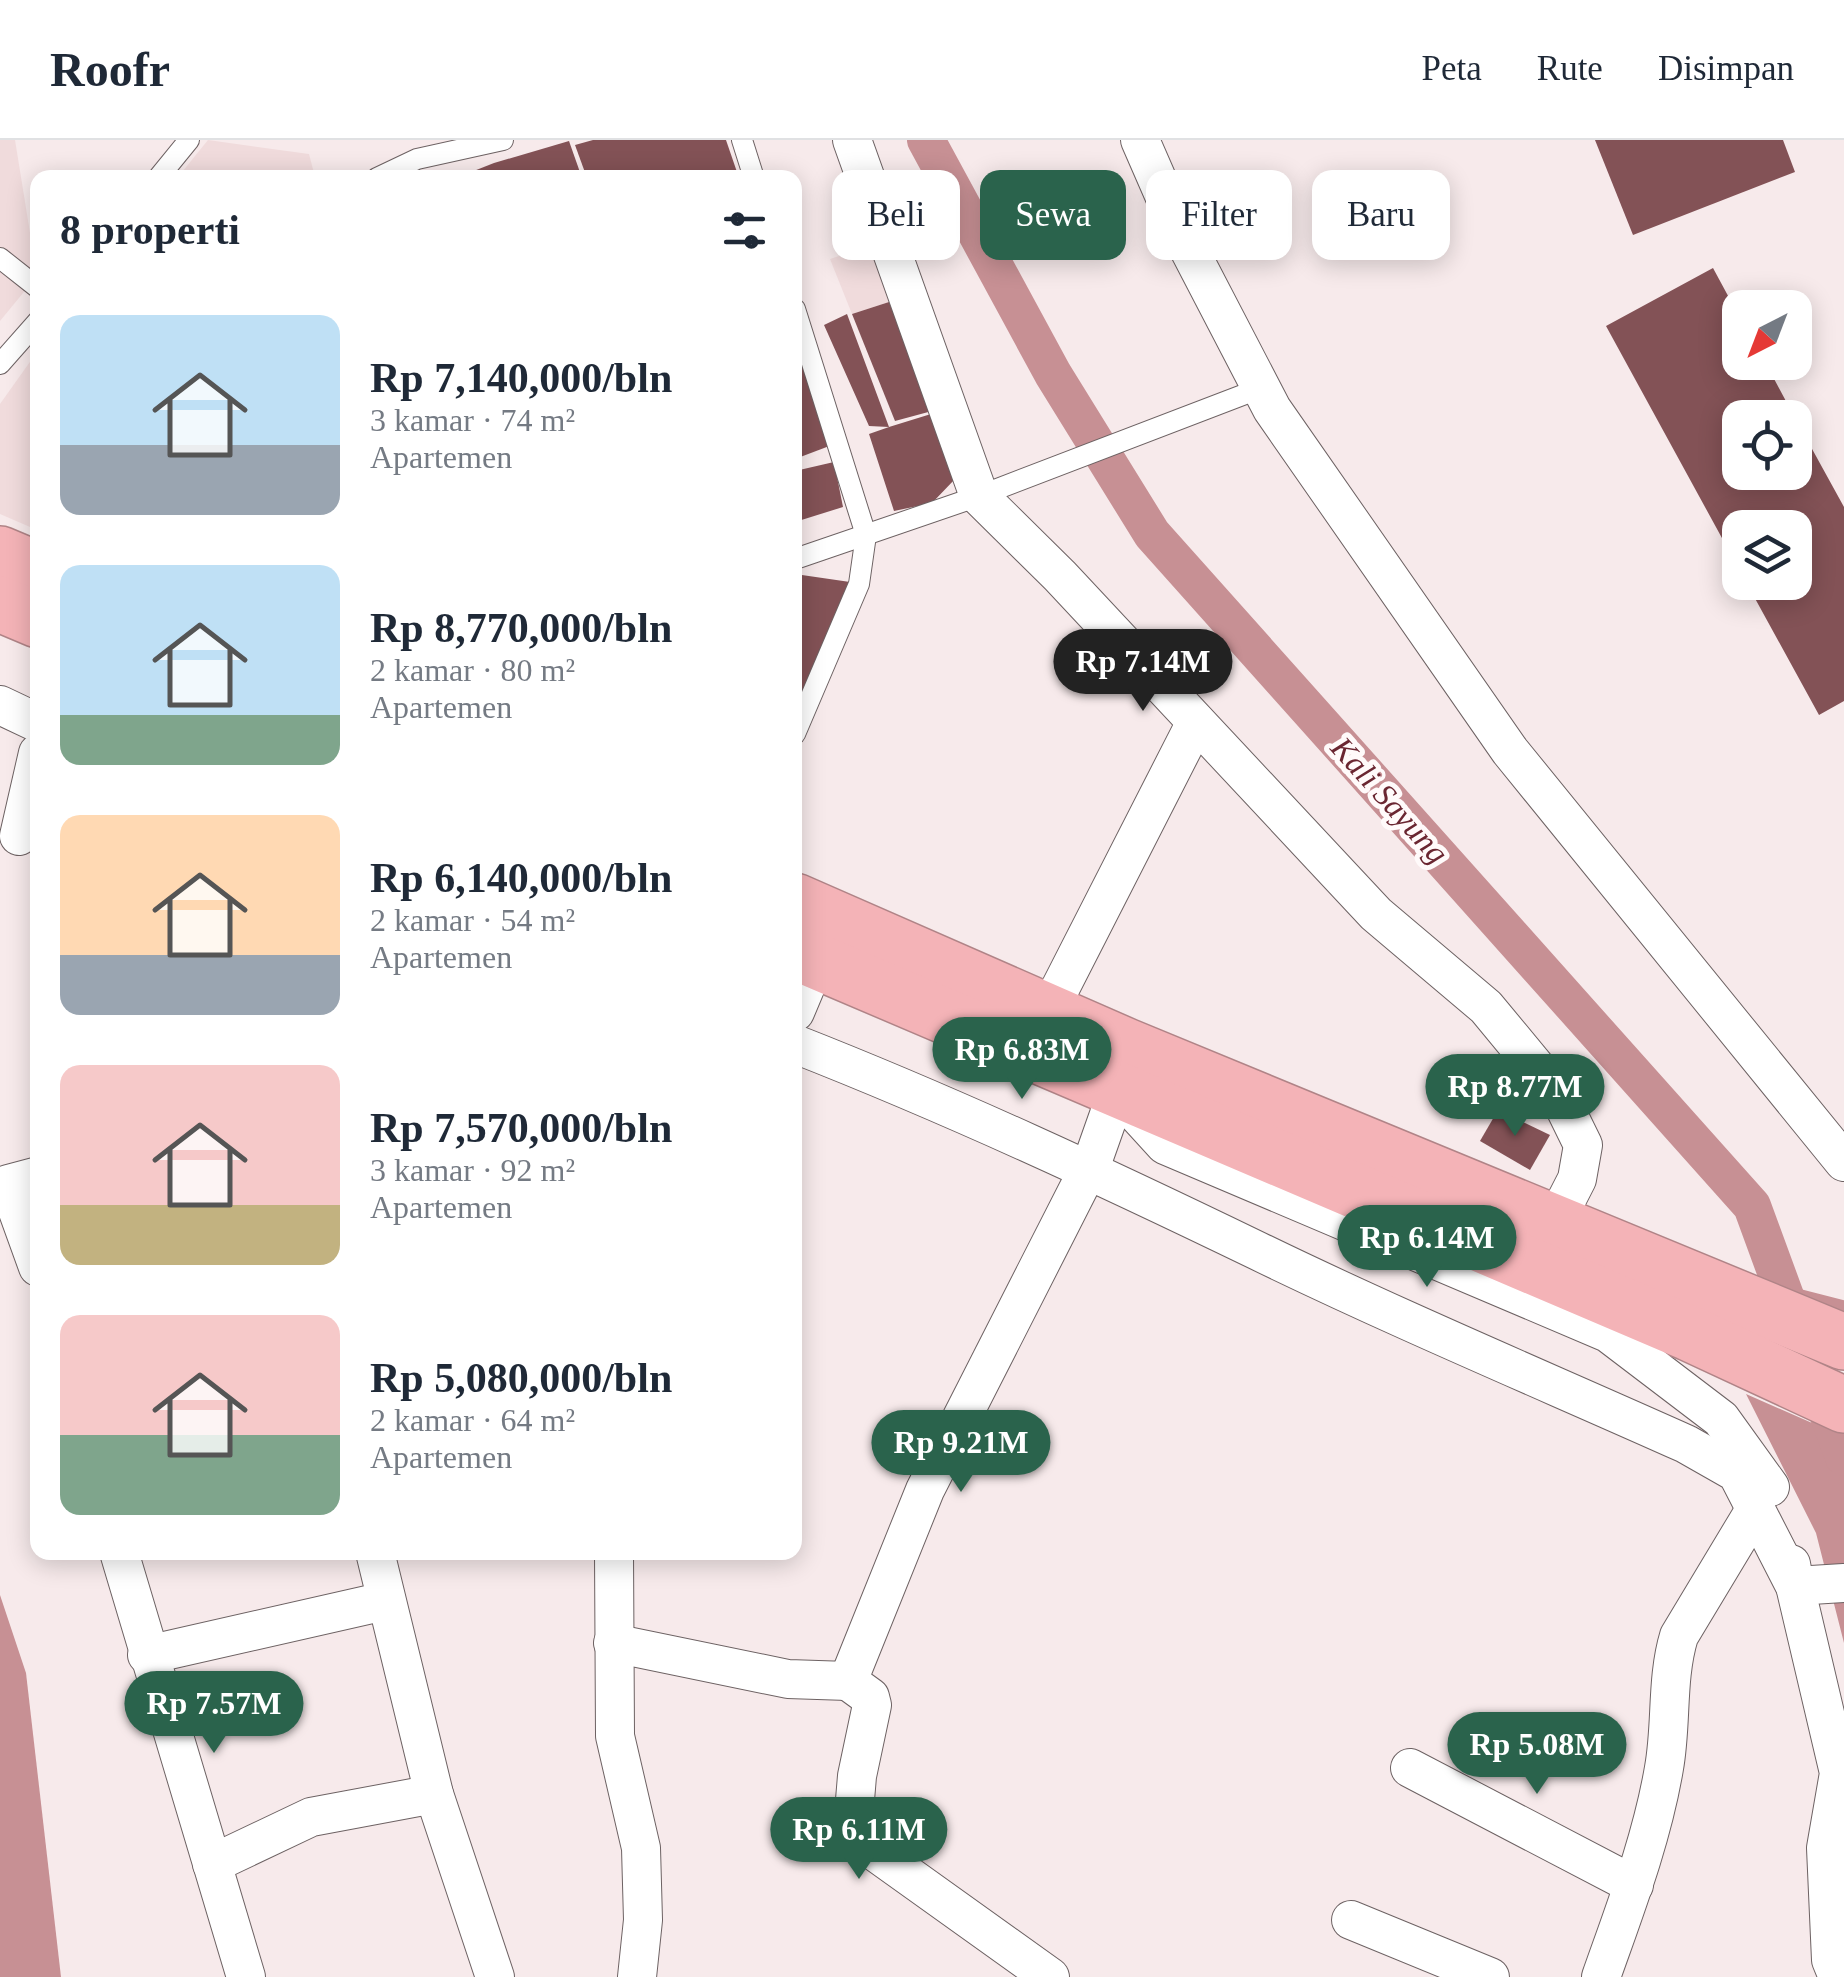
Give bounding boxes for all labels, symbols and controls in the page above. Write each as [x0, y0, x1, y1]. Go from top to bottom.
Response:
text: Roofr [50, 43, 170, 96]
text: Peta [1422, 49, 1482, 88]
text: Rute [1537, 49, 1603, 88]
text: Disimpan [1658, 49, 1794, 88]
chip: Beli [832, 170, 960, 260]
chip: Sewa [980, 170, 1126, 260]
chip: Filter [1146, 170, 1292, 260]
chip: Baru [1312, 170, 1450, 260]
icon: filters [717, 203, 772, 258]
text: 8 properti [60, 207, 240, 253]
north arrow [1722, 290, 1812, 380]
map controls [1722, 290, 1812, 600]
icon: home [140, 355, 260, 475]
text: Rp 7,140,000/bln [370, 355, 672, 401]
button: locate [1722, 400, 1812, 490]
text: 3 kamar · 74 m² [370, 402, 575, 438]
text: Apartemen [370, 439, 512, 475]
button: layers [1722, 510, 1812, 600]
icon: home [140, 605, 260, 725]
text: Rp 8,770,000/bln [370, 605, 672, 651]
pin: Rp 7.14M [1040, 629, 1246, 714]
text: Rp 7.14M [1075, 643, 1211, 679]
text: 2 kamar · 80 m² [370, 652, 575, 688]
text: Apartemen [370, 689, 512, 725]
water label: Kali Sayung [1323, 729, 1456, 871]
icon: home [140, 855, 260, 975]
text: Rp 6,140,000/bln [370, 855, 672, 901]
text: 2 kamar · 54 m² [370, 902, 575, 938]
text: Apartemen [370, 939, 512, 975]
pin: Rp 6.83M [919, 1017, 1125, 1102]
text: Rp 6.83M [954, 1031, 1090, 1067]
pin: Rp 8.77M [1412, 1054, 1618, 1139]
text: Rp 8.77M [1447, 1068, 1583, 1104]
icon: home [140, 1105, 260, 1225]
text: Rp 7,570,000/bln [370, 1105, 672, 1151]
text: 3 kamar · 92 m² [370, 1152, 575, 1188]
text: Apartemen [370, 1189, 512, 1225]
pin: Rp 6.14M [1324, 1205, 1530, 1290]
text: Rp 6.14M [1359, 1219, 1495, 1255]
icon: home [140, 1355, 260, 1475]
text: Rp 5,080,000/bln [370, 1355, 672, 1401]
text: 2 kamar · 64 m² [370, 1402, 575, 1438]
pin: Rp 9.21M [858, 1410, 1064, 1495]
text: Rp 9.21M [893, 1424, 1029, 1460]
text: Apartemen [370, 1439, 512, 1475]
pin: Rp 7.57M [111, 1671, 317, 1756]
text: Rp 7.57M [146, 1685, 282, 1721]
pin: Rp 5.08M [1434, 1712, 1640, 1797]
text: Rp 5.08M [1469, 1726, 1605, 1762]
pin: Rp 6.11M [756, 1797, 962, 1882]
text: Rp 6.11M [792, 1811, 926, 1847]

